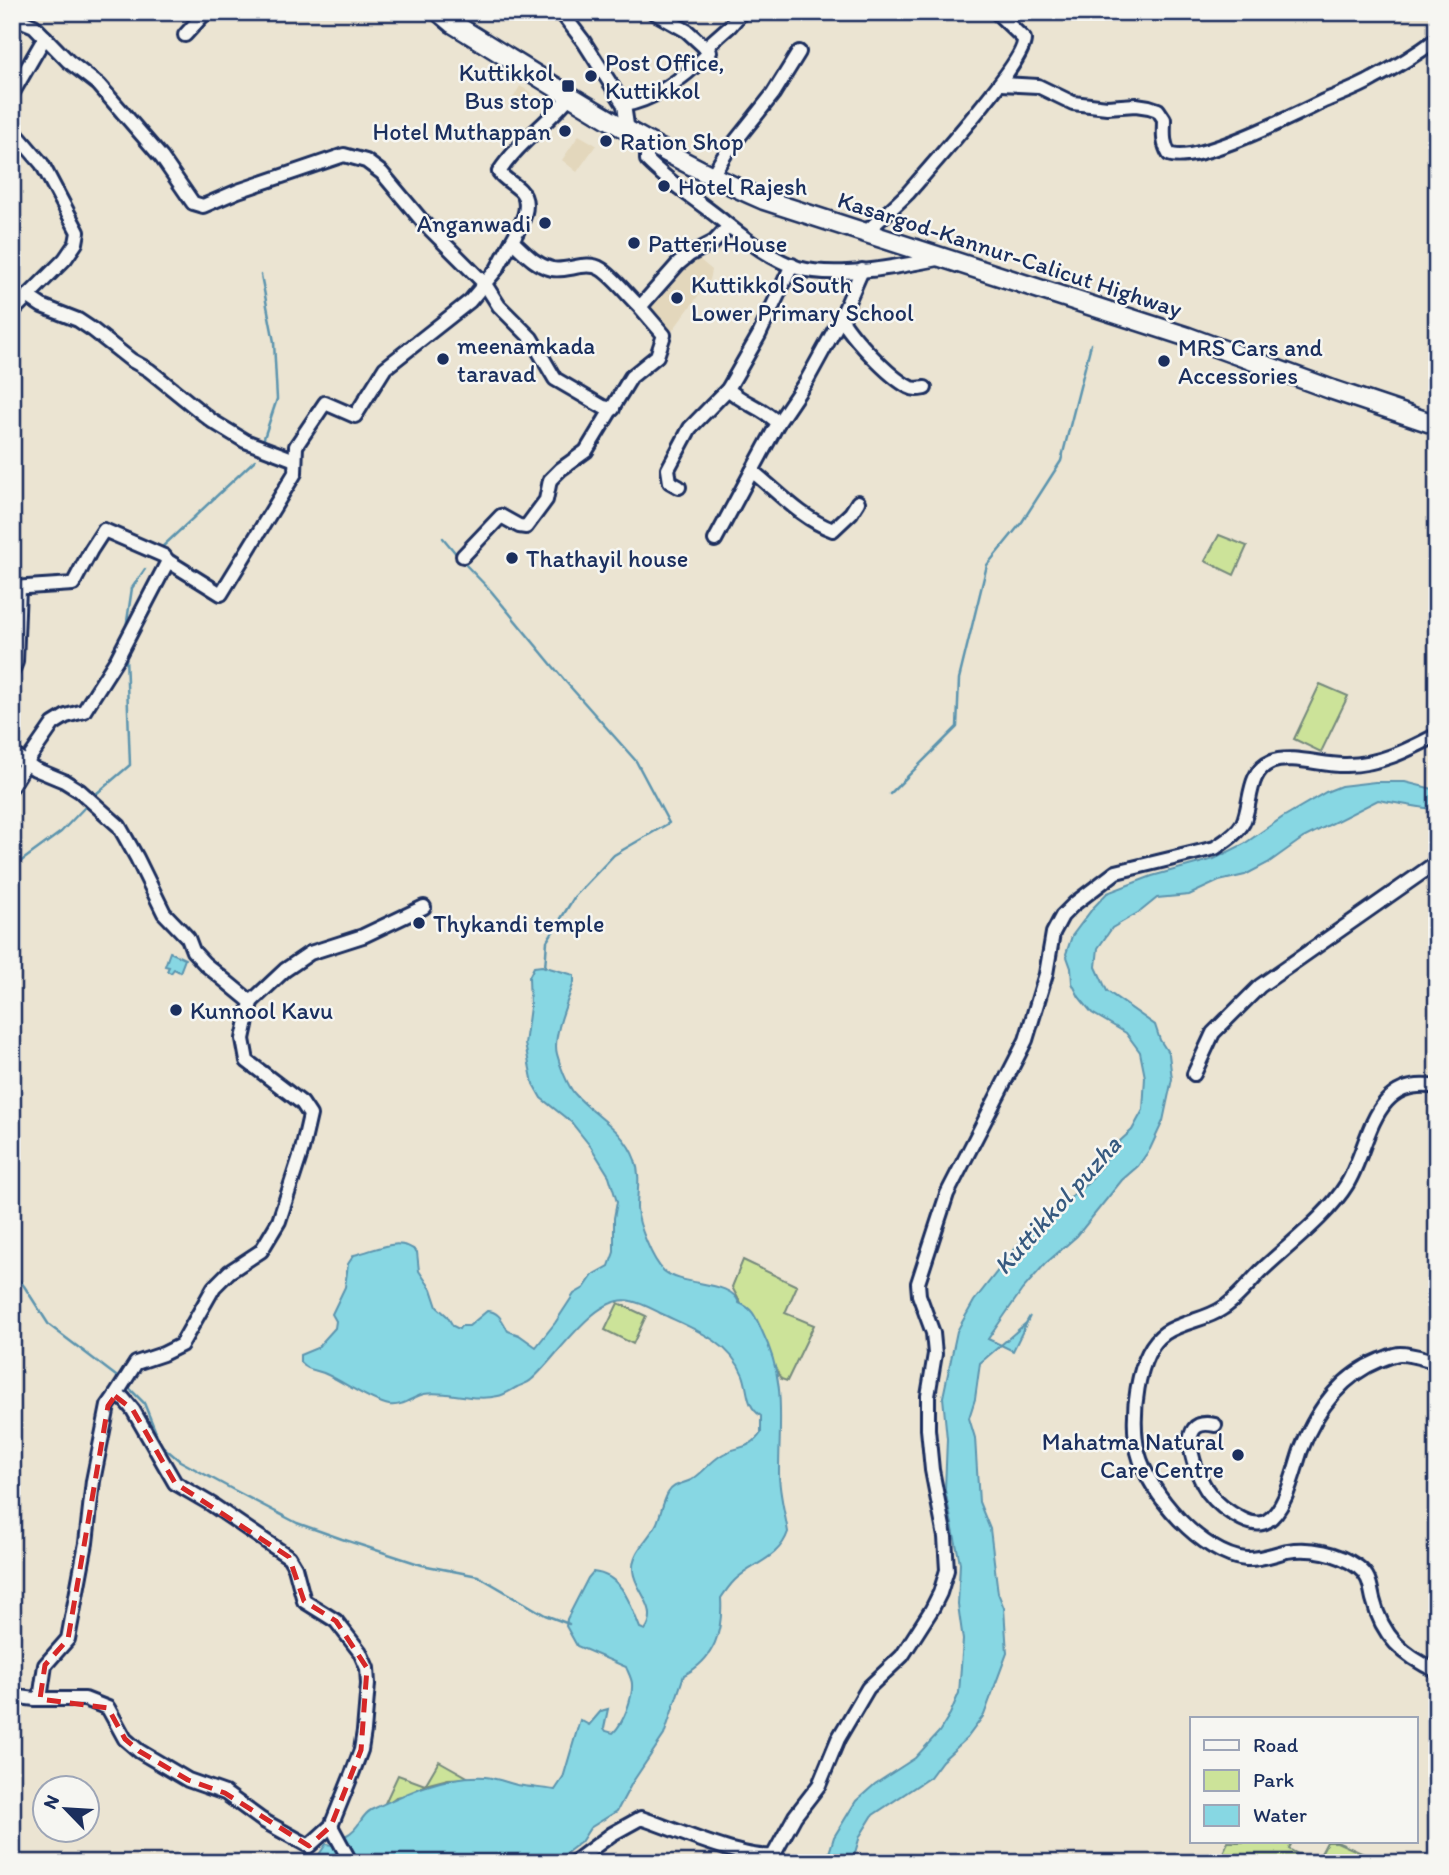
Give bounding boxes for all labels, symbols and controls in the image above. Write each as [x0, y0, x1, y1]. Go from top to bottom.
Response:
place label: Post Office, Kuttikkol [605, 48, 725, 105]
place label: Kuttikkol Bus stop [459, 58, 554, 115]
marker: Post Office, Kuttikkol [583, 68, 599, 84]
marker: Kuttikkol Bus stop [560, 78, 576, 94]
place label: Hotel Muthappan [373, 117, 551, 146]
marker: Hotel Muthappan [557, 123, 573, 139]
place label: Ration Shop [620, 127, 744, 156]
marker: Ration Shop [598, 133, 614, 149]
place label: Hotel Rajesh [678, 172, 807, 201]
marker: Hotel Rajesh [656, 178, 672, 194]
street label: Kasargod-Kannur-Calicut Highway [834, 185, 1186, 323]
place label: Anganwadi [417, 209, 531, 238]
marker: Anganwadi [537, 215, 553, 231]
place label: Patteri House [648, 229, 787, 258]
marker: Patteri House [626, 235, 642, 251]
place label: Kuttikkol South Lower Primary School [691, 270, 914, 327]
marker: Kuttikkol South Lower Primary School [669, 290, 685, 306]
place label: meenamkada taravad [457, 331, 595, 388]
place label: MRS Cars and Accessories [1178, 333, 1323, 390]
marker: meenamkada taravad [435, 351, 451, 367]
marker: MRS Cars and Accessories [1156, 353, 1172, 369]
place label: Thathayil house [526, 544, 688, 573]
marker: Thathayil house [504, 550, 520, 566]
place label: Thykandi temple [433, 909, 604, 938]
marker: Thykandi temple [411, 915, 427, 931]
place label: Kunnool Kavu [190, 996, 333, 1025]
marker: Kunnool Kavu [168, 1002, 184, 1018]
water label: Kuttikkol puzha [986, 1128, 1128, 1281]
place label: Mahatma Natural Care Centre [1042, 1427, 1224, 1484]
marker: Mahatma Natural Care Centre [1230, 1447, 1246, 1463]
legend [1190, 1717, 1418, 1843]
text: Road [1253, 1732, 1299, 1757]
text: Park [1253, 1767, 1295, 1792]
north arrow [32, 1773, 102, 1843]
text: N [38, 1791, 64, 1813]
text: Water [1253, 1802, 1307, 1827]

